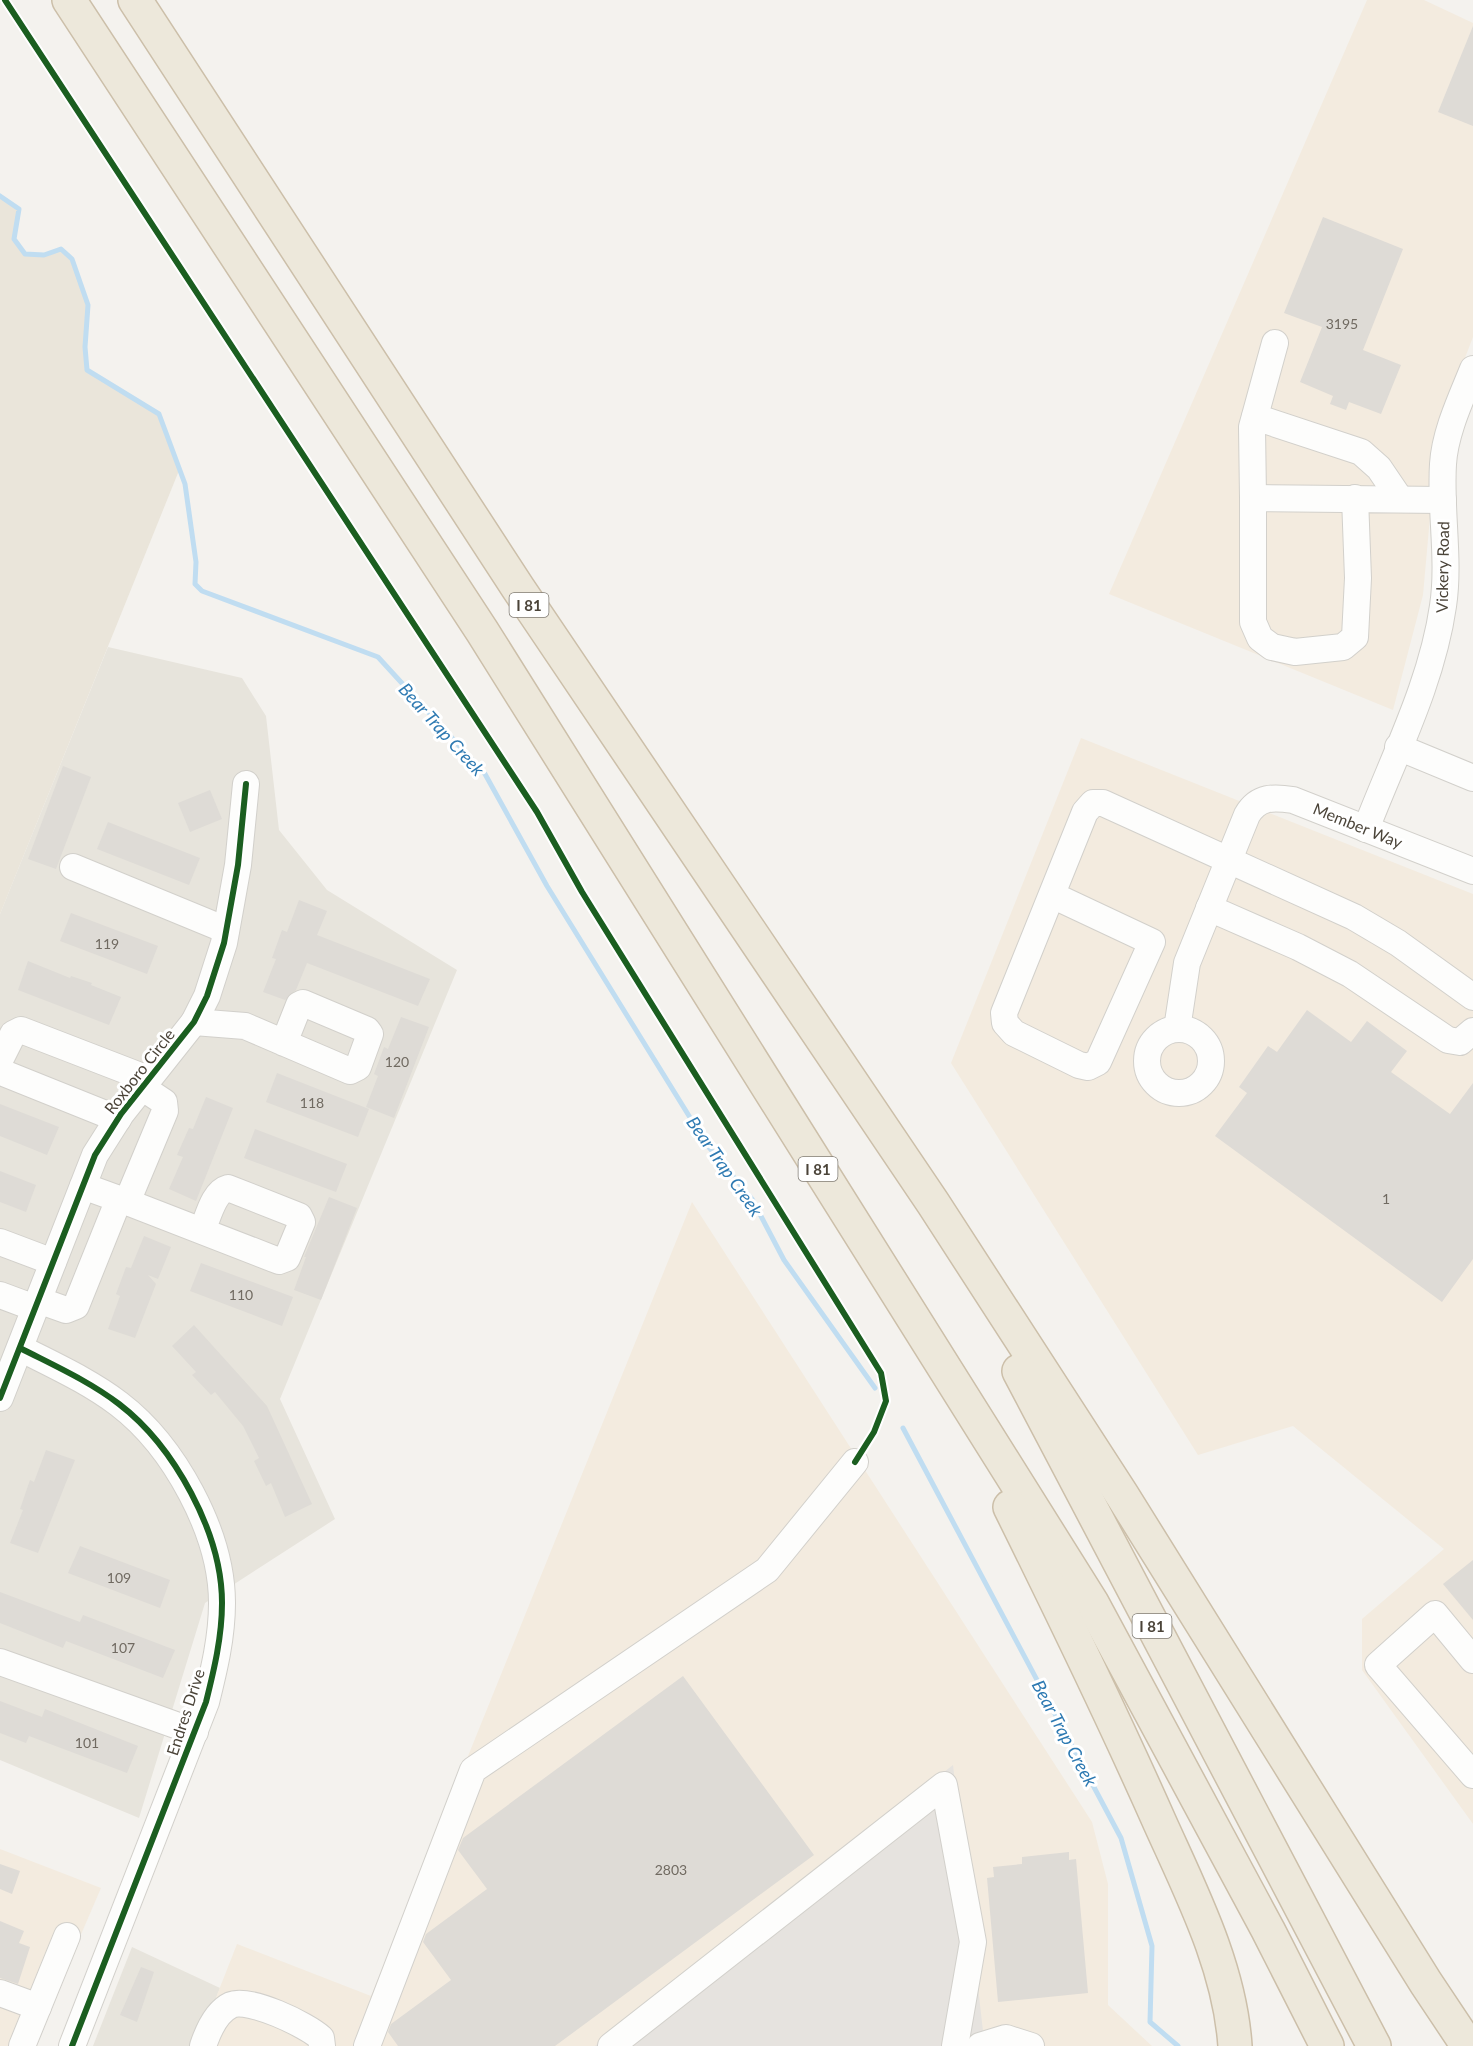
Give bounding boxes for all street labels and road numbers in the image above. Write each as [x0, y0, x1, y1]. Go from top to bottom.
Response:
street label: Vickery Road [1432, 521, 1452, 613]
road number: I 81 [510, 593, 548, 617]
street label: Member Way [1311, 798, 1406, 852]
street label: Roxboro Circle [100, 1025, 178, 1117]
road number: I 81 [798, 1157, 838, 1181]
road number: I 81 [1132, 1614, 1172, 1638]
street label: Endres Drive [162, 1666, 208, 1758]

